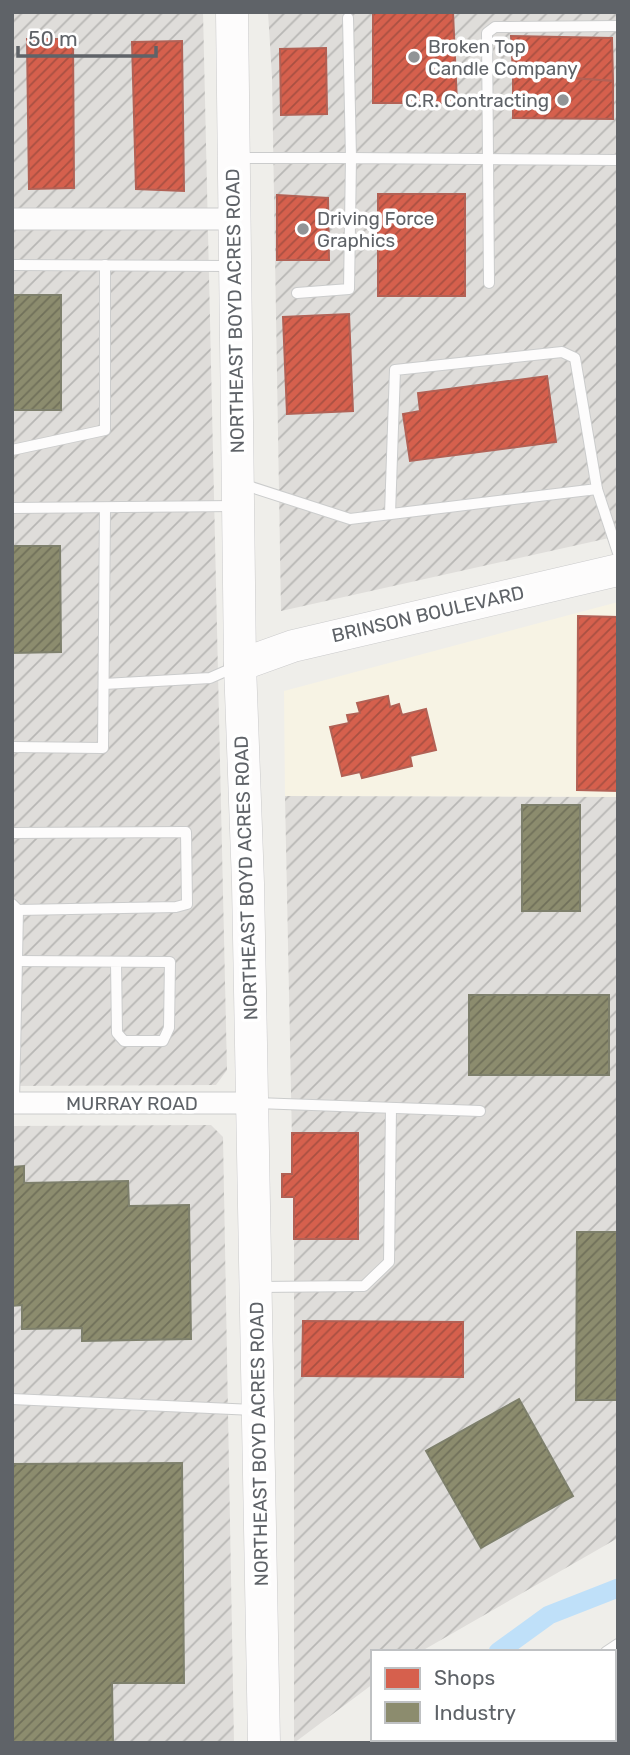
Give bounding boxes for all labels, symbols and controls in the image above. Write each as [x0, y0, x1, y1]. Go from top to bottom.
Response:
scale bar [18, 14, 156, 58]
text: 50 m [28, 26, 78, 51]
place label: Broken Top Candle Company [428, 35, 578, 80]
marker: Broken Top Candle Company [406, 49, 422, 65]
place label: C.R. Contracting [405, 89, 549, 112]
marker: C.R. Contracting [555, 92, 571, 108]
street label: NORTHEAST BOYD ACRES ROAD [221, 168, 249, 454]
place label: Driving Force Graphics [317, 207, 435, 252]
marker: Driving Force Graphics [295, 221, 311, 237]
street label: BRINSON BOULEVARD [330, 581, 526, 647]
street label: NORTHEAST BOYD ACRES ROAD [230, 735, 262, 1021]
street label: MURRAY ROAD [66, 1092, 198, 1115]
street label: NORTHEAST BOYD ACRES ROAD [245, 1301, 273, 1587]
legend [371, 1650, 616, 1741]
text: Shops [434, 1665, 495, 1690]
text: Industry [434, 1700, 516, 1725]

